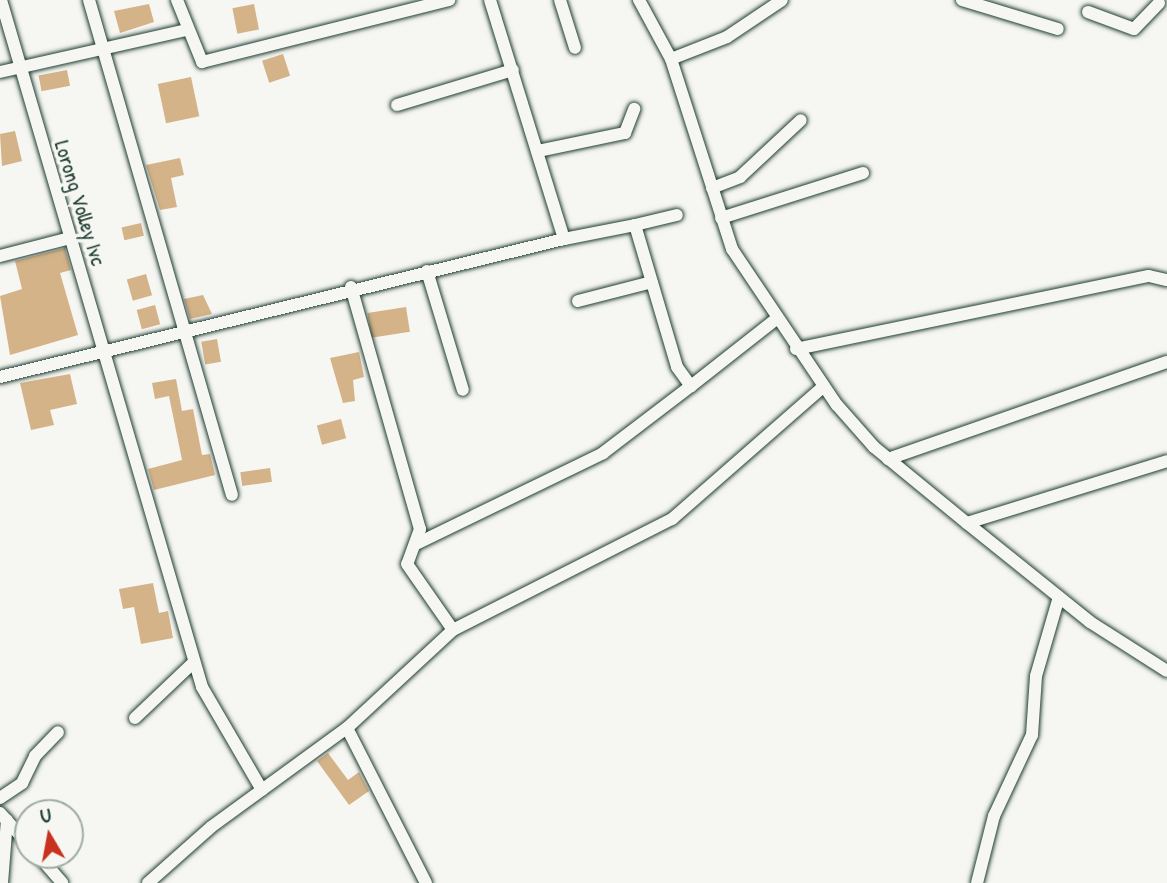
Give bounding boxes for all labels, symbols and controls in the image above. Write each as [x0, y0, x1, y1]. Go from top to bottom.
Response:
street label: Lorong Volley Ivc [49, 137, 111, 269]
north arrow [14, 799, 84, 869]
text: U [38, 802, 53, 829]

